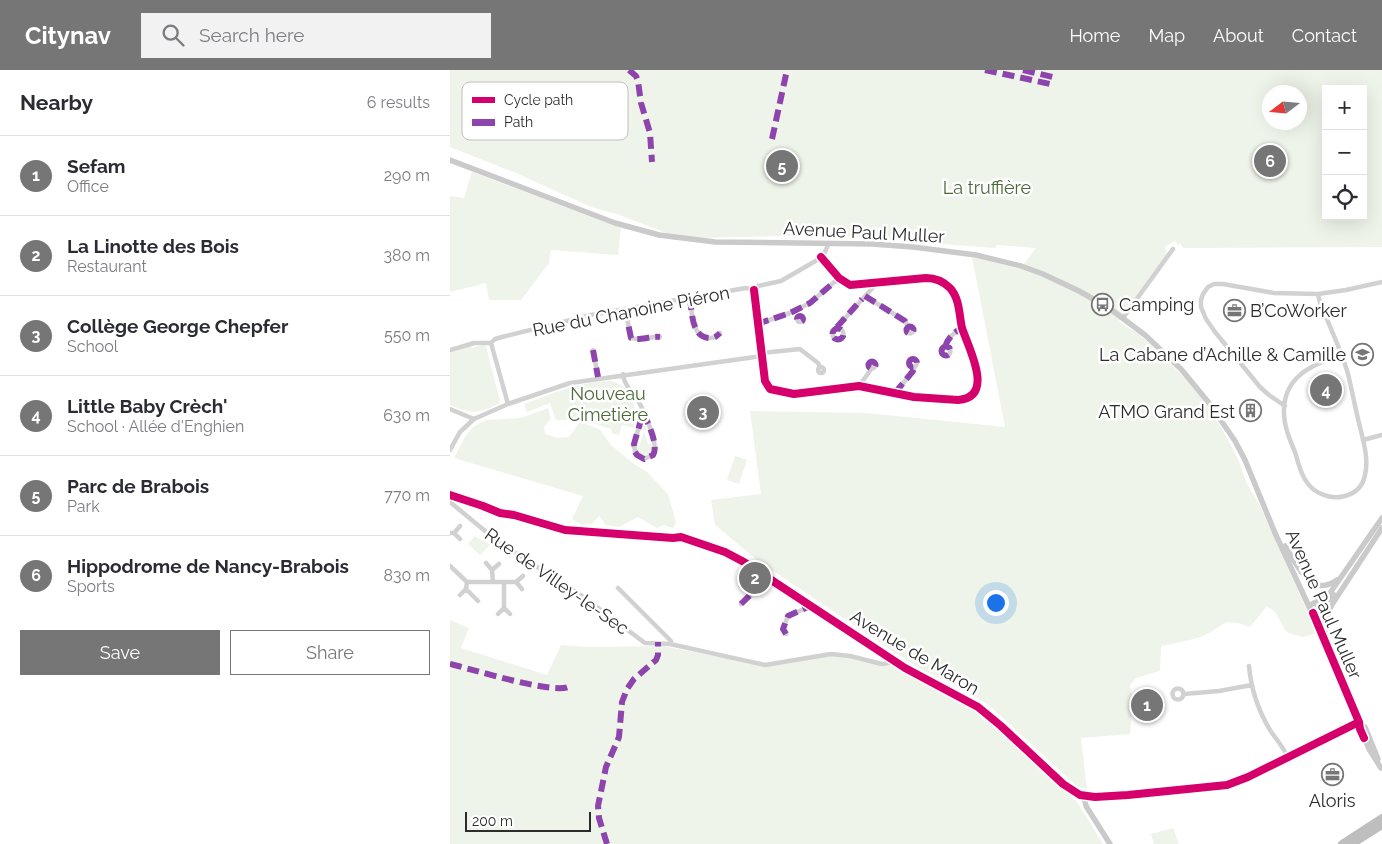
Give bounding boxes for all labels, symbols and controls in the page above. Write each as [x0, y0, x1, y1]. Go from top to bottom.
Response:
search box [141, 13, 491, 58]
text: Citynav [25, 21, 111, 50]
icon: search [159, 21, 187, 49]
text: Search here [199, 24, 304, 46]
text: Home [1069, 25, 1120, 46]
text: Map [1148, 25, 1185, 46]
text: About [1213, 25, 1264, 46]
text: Contact [1292, 25, 1357, 46]
legend [462, 82, 628, 140]
north arrow [1262, 85, 1307, 130]
map controls [1322, 85, 1367, 220]
button: + [1322, 85, 1367, 130]
text: Nearby [20, 90, 93, 115]
text: Cycle path [504, 92, 573, 108]
text: 6 results [367, 93, 430, 112]
text: Path [504, 114, 533, 130]
button: − [1322, 130, 1367, 175]
pin: 6 [1254, 142, 1286, 180]
pin: 5 [766, 147, 798, 185]
text: Sefam [67, 155, 126, 177]
text: 1 [32, 166, 40, 185]
text: 290 m [384, 166, 430, 185]
button: locate [1322, 175, 1367, 220]
text: Office [67, 177, 109, 196]
park label: La truffière [943, 177, 1032, 198]
street label: Avenue Paul Muller [783, 217, 946, 247]
text: La Linotte des Bois [67, 235, 239, 257]
text: 2 [31, 246, 41, 265]
text: 380 m [383, 246, 430, 265]
text: Restaurant [67, 257, 147, 276]
street label: Rue du Chanoine Piéron [531, 282, 731, 340]
bus stop icon: Camping [1091, 292, 1115, 316]
place label: Camping [1119, 294, 1194, 315]
office icon: B’CoWorker [1222, 298, 1246, 322]
place label: B’CoWorker [1250, 300, 1347, 321]
text: Collège George Chepfer [67, 315, 288, 337]
text: 3 [32, 326, 40, 345]
text: 550 m [384, 326, 430, 345]
text: School [67, 337, 118, 356]
school or university icon: La Cabane d’Achille & Camille [1350, 342, 1374, 366]
place label: La Cabane d’Achille & Camille [1099, 344, 1346, 365]
pin: 4 [1310, 371, 1342, 409]
park label: Nouveau Cimetière [568, 383, 649, 425]
pin: 3 [687, 393, 719, 431]
text: Little Baby Crèch' [67, 395, 228, 417]
building icon: ATMO Grand Est [1239, 399, 1263, 423]
place label: ATMO Grand Est [1098, 401, 1235, 422]
text: 4 [31, 406, 41, 425]
text: 630 m [383, 406, 430, 425]
text: School · Allée d'Enghien [67, 417, 244, 436]
text: Parc de Brabois [67, 475, 209, 497]
text: 5 [32, 486, 40, 505]
text: 770 m [384, 486, 430, 505]
text: Park [67, 497, 100, 516]
street label: Rue de Villey-le-Sec [481, 523, 633, 639]
street label: Avenue Paul Muller [1282, 526, 1367, 683]
text: Hippodrome de Nancy-Brabois [67, 555, 349, 577]
pin: 2 [739, 559, 771, 597]
text: 6 [31, 566, 41, 585]
text: 830 m [383, 566, 430, 585]
text: Sports [67, 577, 115, 596]
your location [983, 590, 1009, 616]
street label: Avenue de Maron [847, 605, 983, 699]
button: Save [20, 630, 220, 675]
button: Share [230, 630, 430, 675]
pin: 1 [1131, 686, 1163, 724]
office icon: Aloris [1320, 763, 1344, 787]
place label: Aloris [1309, 790, 1356, 811]
scale bar [465, 809, 591, 832]
text: 200 m [472, 813, 513, 829]

